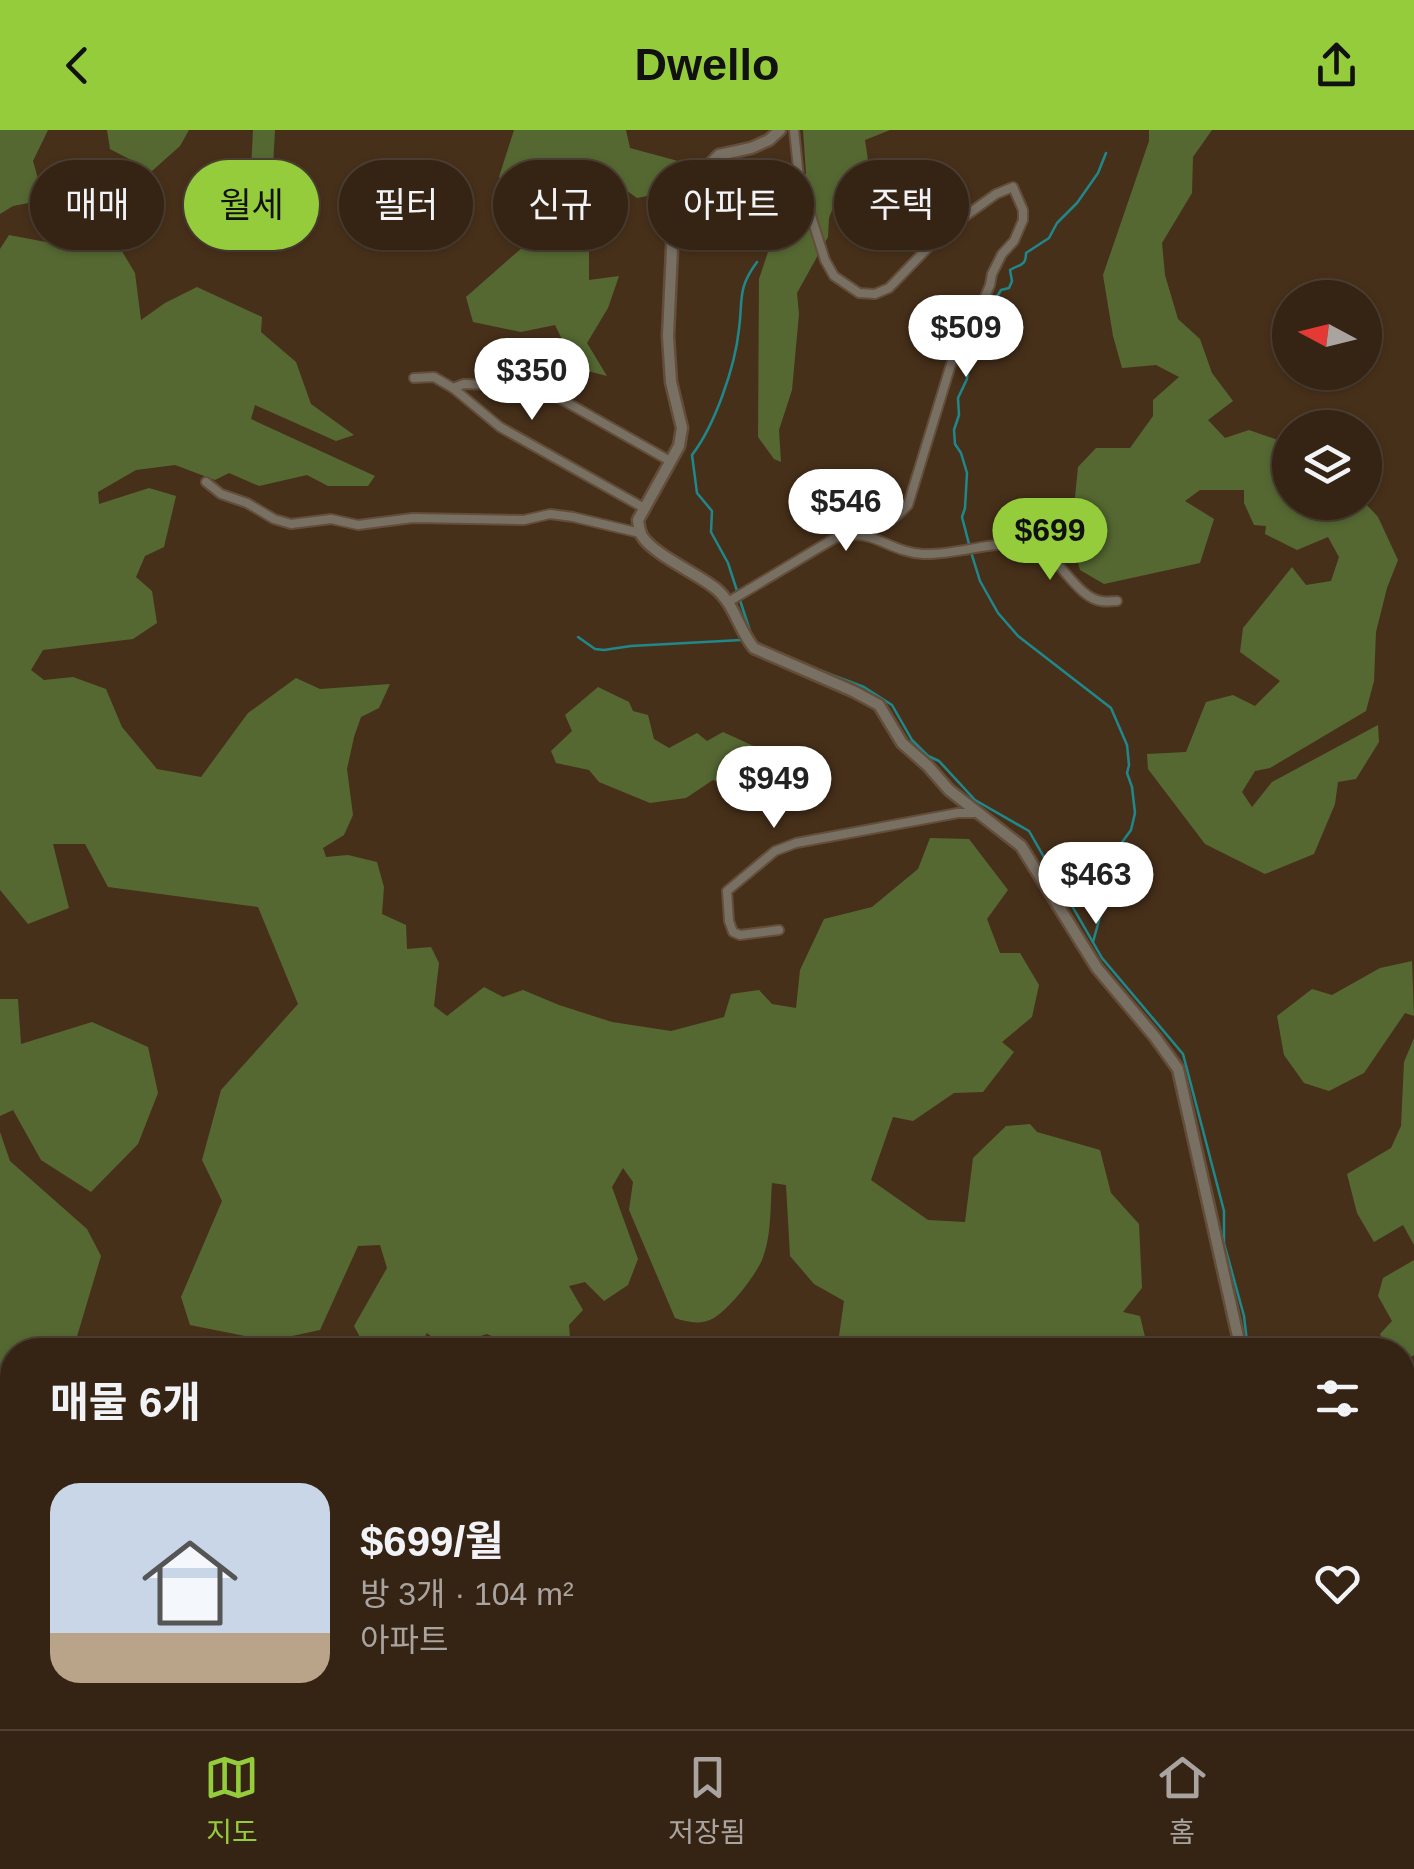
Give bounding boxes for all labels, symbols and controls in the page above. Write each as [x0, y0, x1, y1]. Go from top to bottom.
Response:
icon: back [50, 38, 105, 93]
icon: share [1309, 38, 1364, 93]
text: Dwello [634, 39, 780, 90]
chip: 매매 [30, 160, 164, 250]
chip: 월세 [184, 160, 319, 250]
chip: 필터 [339, 160, 473, 250]
chip: 신규 [493, 160, 628, 250]
chip: 아파트 [648, 160, 814, 250]
chip: 주택 [834, 160, 969, 250]
north arrow [1272, 280, 1382, 390]
map controls [1272, 280, 1382, 520]
pin: $509 [907, 295, 1025, 380]
text: $509 [930, 309, 1002, 345]
pin: $350 [473, 338, 591, 423]
text: $350 [496, 352, 568, 388]
button: layers [1272, 410, 1382, 520]
pin: $546 [787, 469, 905, 554]
text: $546 [810, 483, 882, 519]
pin: $699 [991, 498, 1109, 583]
text: $699 [1014, 512, 1086, 548]
pin: $949 [715, 746, 833, 831]
text: $949 [738, 760, 810, 796]
pin: $463 [1037, 842, 1155, 927]
text: $463 [1060, 856, 1132, 892]
icon: filters [1310, 1371, 1365, 1426]
text: 매물 6개 [50, 1379, 201, 1426]
text: $699/월 [360, 1518, 504, 1565]
icon: home [130, 1523, 250, 1643]
icon: heart [1310, 1556, 1365, 1611]
text: 방 3개 · 104 m² [360, 1576, 574, 1612]
text: 아파트 [360, 1622, 448, 1658]
tab: 지도 [204, 1750, 259, 1850]
tab: 저장됨 [668, 1750, 746, 1850]
tab: 홈 [1155, 1750, 1210, 1850]

